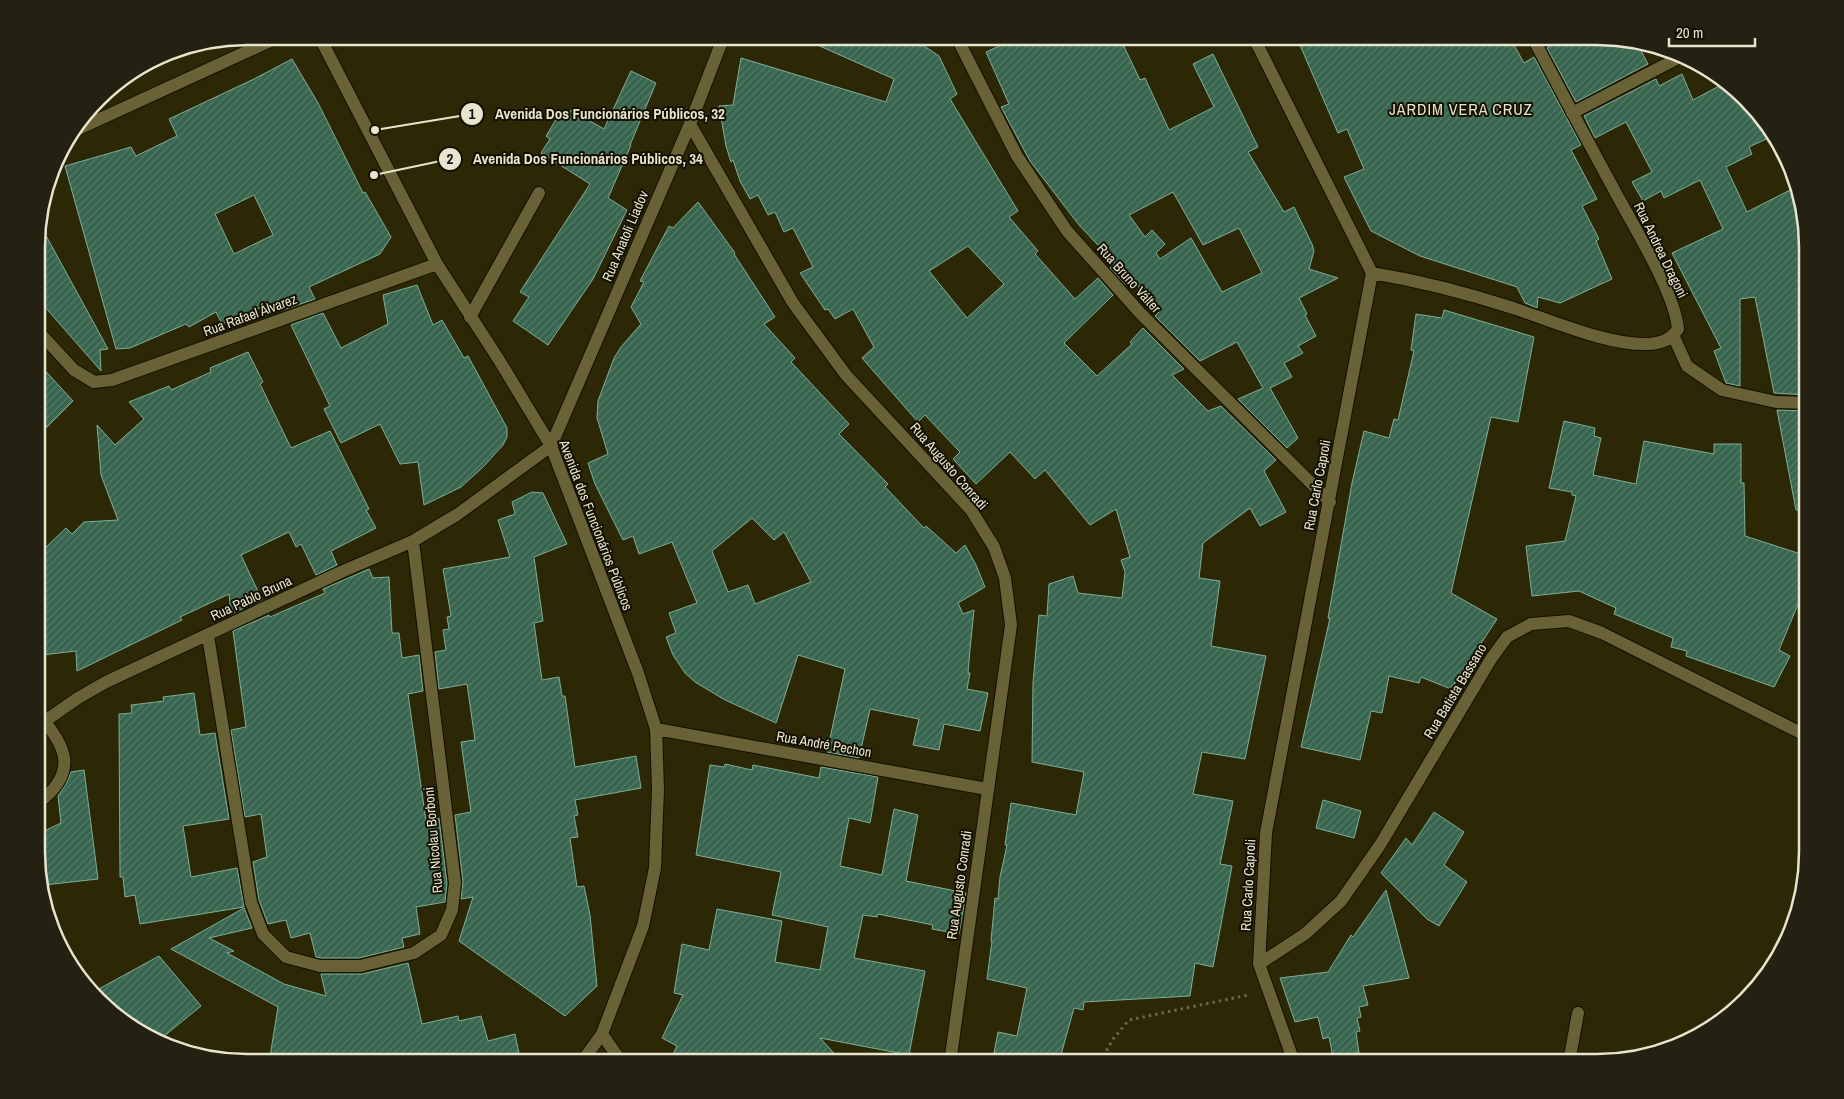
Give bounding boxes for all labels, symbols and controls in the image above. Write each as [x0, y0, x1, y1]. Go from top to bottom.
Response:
scale bar [1669, 15, 1755, 47]
text: 20 m [1676, 22, 1703, 43]
district label: JARDIM VERA CRUZ [1389, 98, 1533, 120]
callout: Avenida Dos Funcionários Públicos, 32 [460, 99, 735, 129]
text: 1 [469, 103, 476, 124]
text: Avenida Dos Funcionários Públicos, 32 [495, 103, 725, 124]
callout: Avenida Dos Funcionários Públicos, 34 [438, 144, 713, 174]
text: 2 [447, 148, 454, 169]
text: Avenida Dos Funcionários Públicos, 34 [473, 148, 703, 169]
street label: Rua Anatoli Liadov [598, 188, 652, 284]
street label: Rua Andrea Dragoni [1630, 199, 1692, 301]
street label: Rua Bruno Válter [1093, 240, 1165, 317]
street label: Rua Rafael Álvarez [201, 290, 299, 340]
street label: Rua Augusto Conradi [906, 419, 992, 513]
street label: Avenida dos Funcionários Públicos [555, 436, 637, 613]
street label: Rua Carlo Caproli [1299, 438, 1335, 532]
street label: Rua Pablo Bruna [208, 571, 295, 625]
street label: Rua Batista Bassano [1420, 640, 1490, 742]
street label: Rua André Pechon [775, 727, 873, 761]
street label: Rua Nicolau Borboni [419, 786, 447, 894]
street label: Rua Augusto Conradi [942, 829, 976, 941]
street label: Rua Carlo Caproli [1237, 839, 1259, 931]

